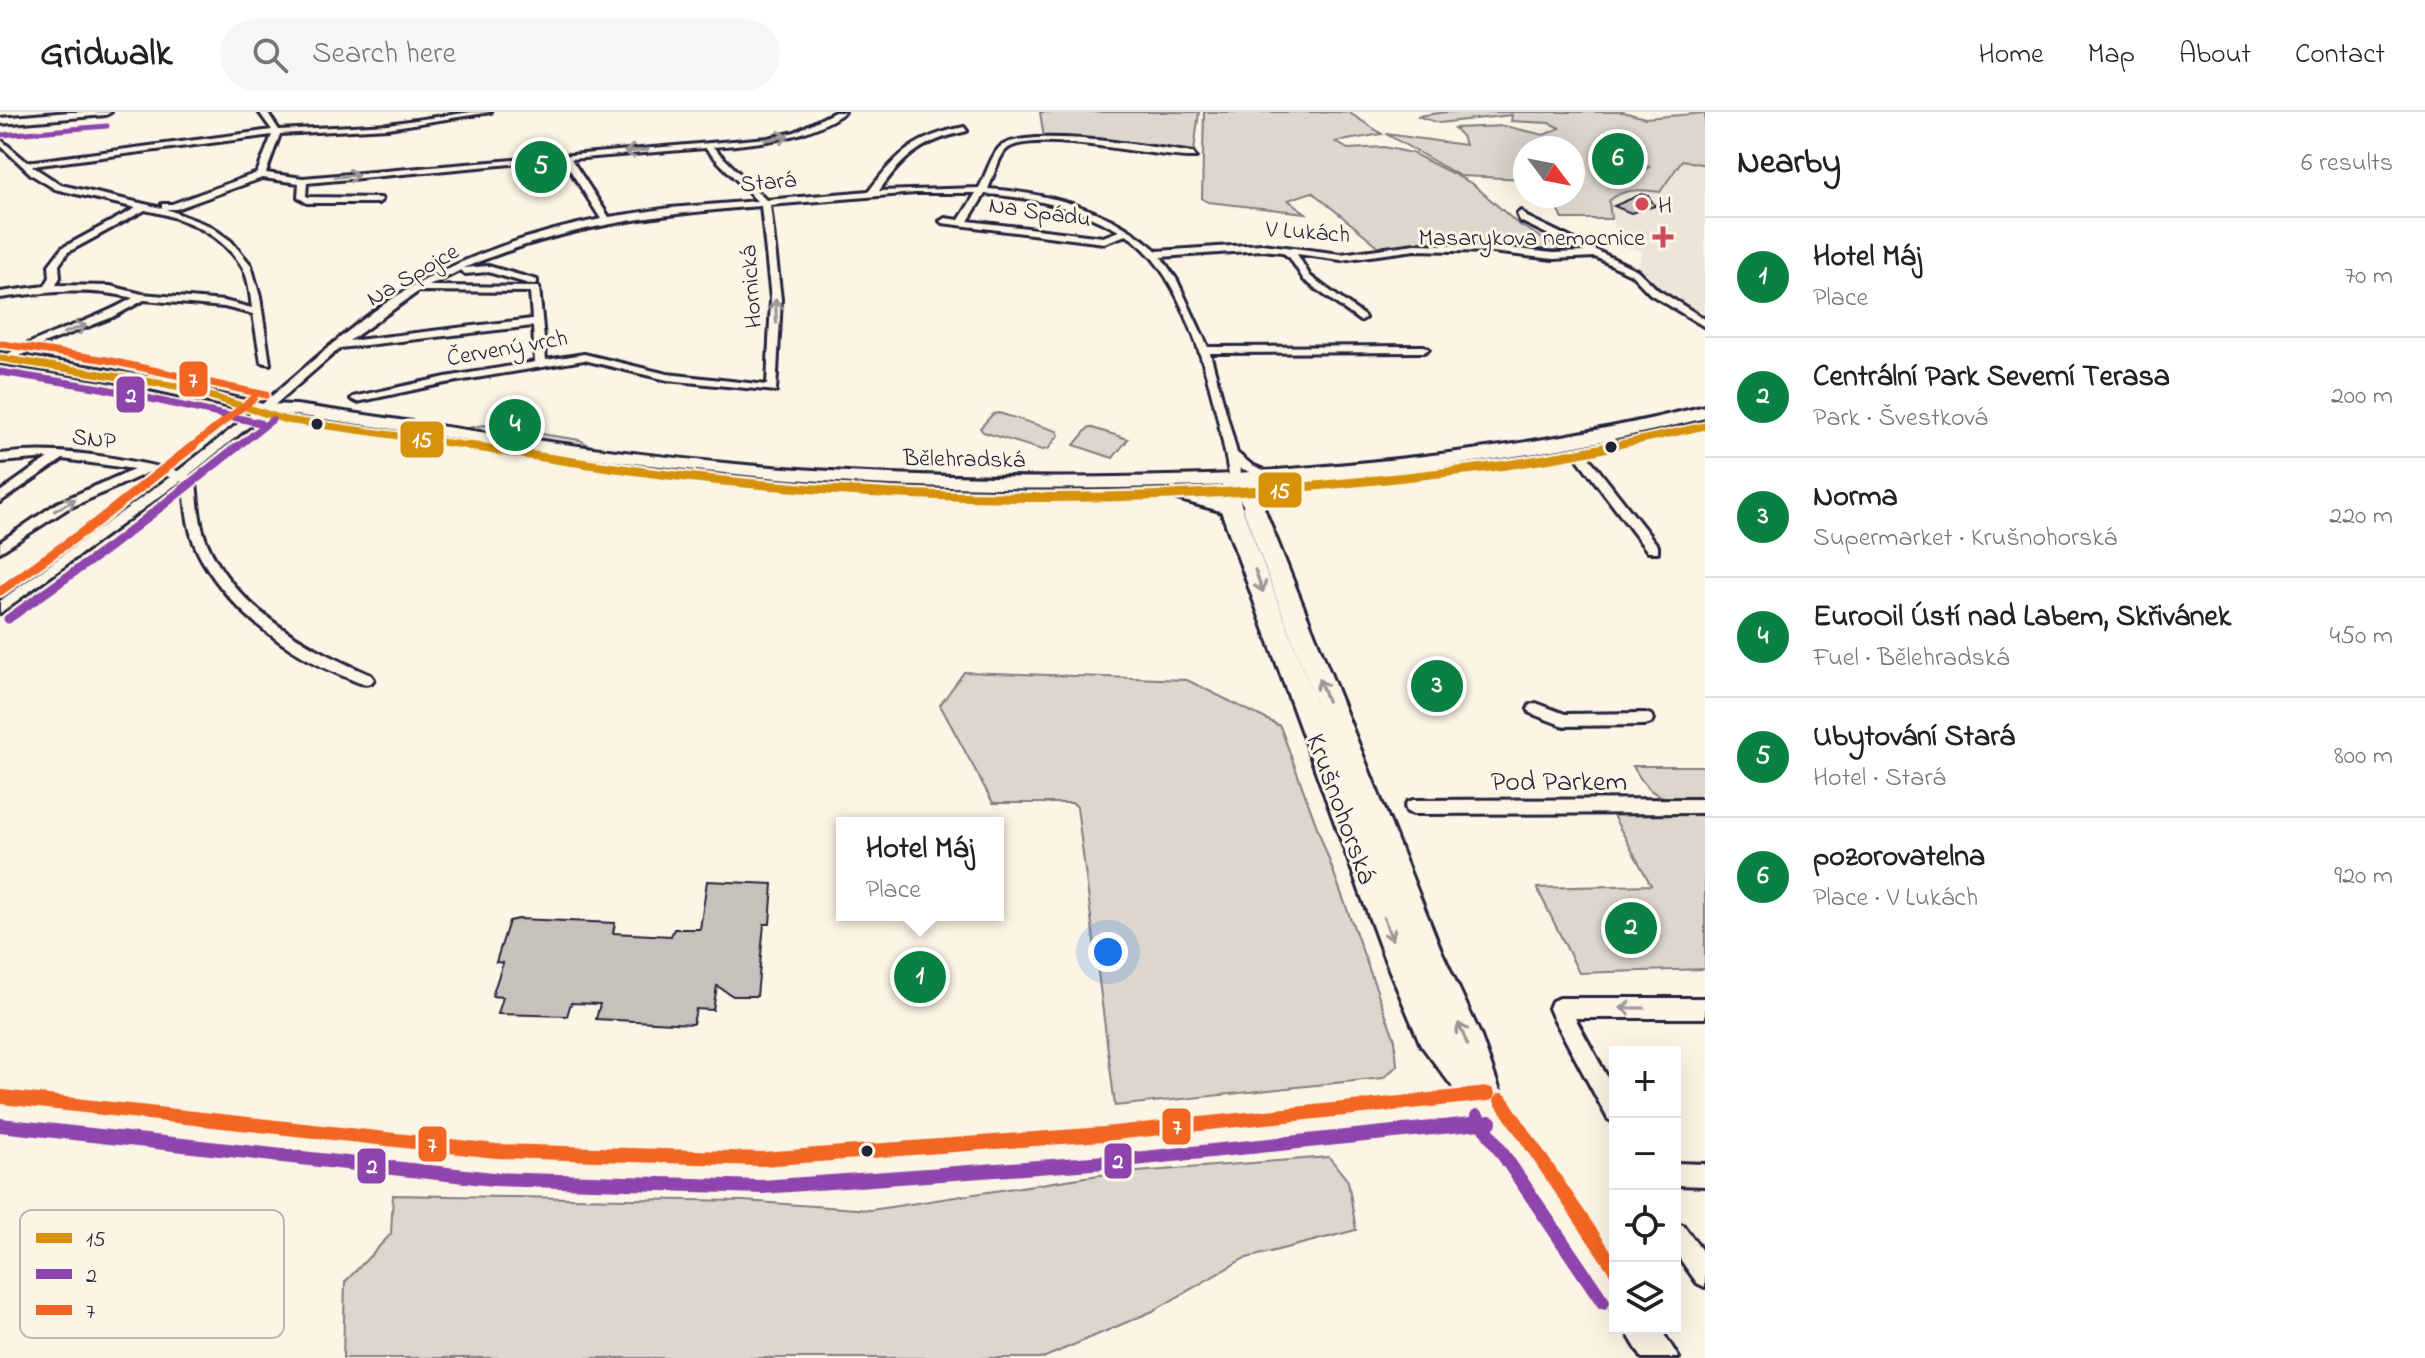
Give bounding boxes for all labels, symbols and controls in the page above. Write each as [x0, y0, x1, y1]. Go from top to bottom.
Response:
search box [220, 19, 780, 91]
text: Gridwalk [40, 27, 172, 83]
icon: search [248, 33, 292, 77]
text: Search here [312, 33, 456, 77]
text: Home [1978, 35, 2044, 76]
text: Map [2088, 35, 2135, 76]
text: About [2179, 35, 2251, 76]
text: Contact [2295, 35, 2385, 76]
pin: 6 [1592, 129, 1644, 189]
one-way arrow [763, 130, 789, 145]
north arrow [1513, 136, 1585, 208]
pin: 5 [515, 137, 567, 197]
text: Nearby [1737, 139, 1841, 189]
one-way arrow [623, 144, 650, 159]
text: 6 results [2301, 145, 2393, 183]
street label: Stará [739, 164, 798, 203]
one-way arrow [333, 169, 360, 184]
street label: Na Spádu [986, 189, 1093, 238]
place label: H [1658, 189, 1672, 224]
marker: H [1633, 195, 1651, 213]
street label: V Lukách [1263, 213, 1351, 254]
place label: Masarykova nemocnice [1418, 222, 1645, 258]
marker: Masarykova nemocnice [1652, 226, 1674, 248]
street label: Na Spojce [360, 235, 466, 317]
text: Hotel Máj [1813, 236, 1921, 280]
street label: Hornická [732, 244, 773, 330]
text: 1 [1759, 258, 1767, 296]
text: 70 m [2344, 258, 2393, 296]
text: Place [1813, 280, 1868, 318]
one-way arrow [768, 298, 783, 325]
one-way arrow [62, 321, 87, 336]
street label: Červený vrch [444, 322, 571, 378]
text: Centrální Park Severní Terasa [1813, 356, 2170, 400]
line badge: 7 [178, 360, 209, 398]
text: 7 [188, 366, 198, 398]
line badge: 2 [115, 375, 146, 414]
text: 2 [1757, 378, 1769, 416]
text: 200 m [2331, 378, 2393, 416]
text: 2 [125, 381, 137, 413]
pin: 4 [489, 395, 541, 455]
text: Park · Švestková [1813, 400, 1988, 438]
unlabelled marker [309, 416, 325, 432]
street label: SNP [70, 420, 118, 461]
line badge: 15 [399, 420, 445, 459]
text: 15 [412, 426, 432, 458]
unlabelled marker [1603, 439, 1619, 455]
street label: Bělehradská [902, 442, 1025, 479]
line badge: 15 [1257, 471, 1303, 509]
text: Norma [1813, 476, 1898, 520]
text: 15 [1270, 477, 1290, 509]
one-way arrow [53, 497, 76, 513]
text: 3 [1758, 498, 1768, 536]
text: 220 m [2329, 498, 2393, 536]
text: Supermarket · Krušnohorská [1813, 520, 2117, 558]
one-way arrow [1253, 568, 1267, 592]
text: EuroOil Ústí nad Labem, Skřivánek [1813, 596, 2231, 640]
text: 4 [1758, 618, 1768, 656]
text: 450 m [2330, 618, 2393, 656]
text: Fuel · Bělehradská [1813, 640, 2009, 678]
pin: 3 [1411, 656, 1463, 716]
one-way arrow [1315, 678, 1330, 703]
text: Ubytování Stará [1813, 716, 2015, 760]
street label: Krušnohorská [1294, 728, 1386, 890]
text: 5 [1756, 738, 1770, 776]
text: 800 m [2334, 738, 2393, 776]
text: Hotel · Stará [1813, 760, 1946, 798]
street label: Pod Parkem [1491, 763, 1627, 804]
popup [836, 817, 1004, 921]
text: Hotel Máj [866, 828, 974, 872]
text: pozorovatelna [1813, 836, 1985, 880]
text: 6 [1757, 858, 1769, 896]
text: 920 m [2334, 858, 2393, 896]
text: Place [866, 872, 921, 910]
text: Place · V Lukách [1813, 880, 1978, 918]
pin: 2 [1605, 898, 1657, 958]
one-way arrow [1382, 916, 1396, 941]
your location [1088, 932, 1128, 972]
pin: 1 [894, 947, 946, 1007]
one-way arrow [1619, 1000, 1646, 1016]
one-way arrow [1455, 1022, 1470, 1047]
map controls [1609, 1046, 1681, 1334]
button: + [1609, 1046, 1681, 1118]
line badge: 7 [1161, 1107, 1192, 1146]
text: 7 [1172, 1113, 1182, 1145]
button: − [1609, 1118, 1681, 1190]
line badge: 7 [417, 1125, 448, 1163]
text: 7 [427, 1131, 437, 1163]
line badge: 2 [1103, 1142, 1133, 1180]
unlabelled marker [859, 1143, 875, 1159]
line badge: 2 [356, 1147, 387, 1185]
text: 2 [1112, 1147, 1124, 1179]
text: 2 [366, 1152, 378, 1184]
button: locate [1609, 1190, 1681, 1262]
legend [20, 1210, 284, 1338]
text: 15 [86, 1225, 106, 1257]
text: 2 [86, 1261, 97, 1293]
button: layers [1609, 1262, 1681, 1334]
text: 7 [86, 1297, 95, 1329]

